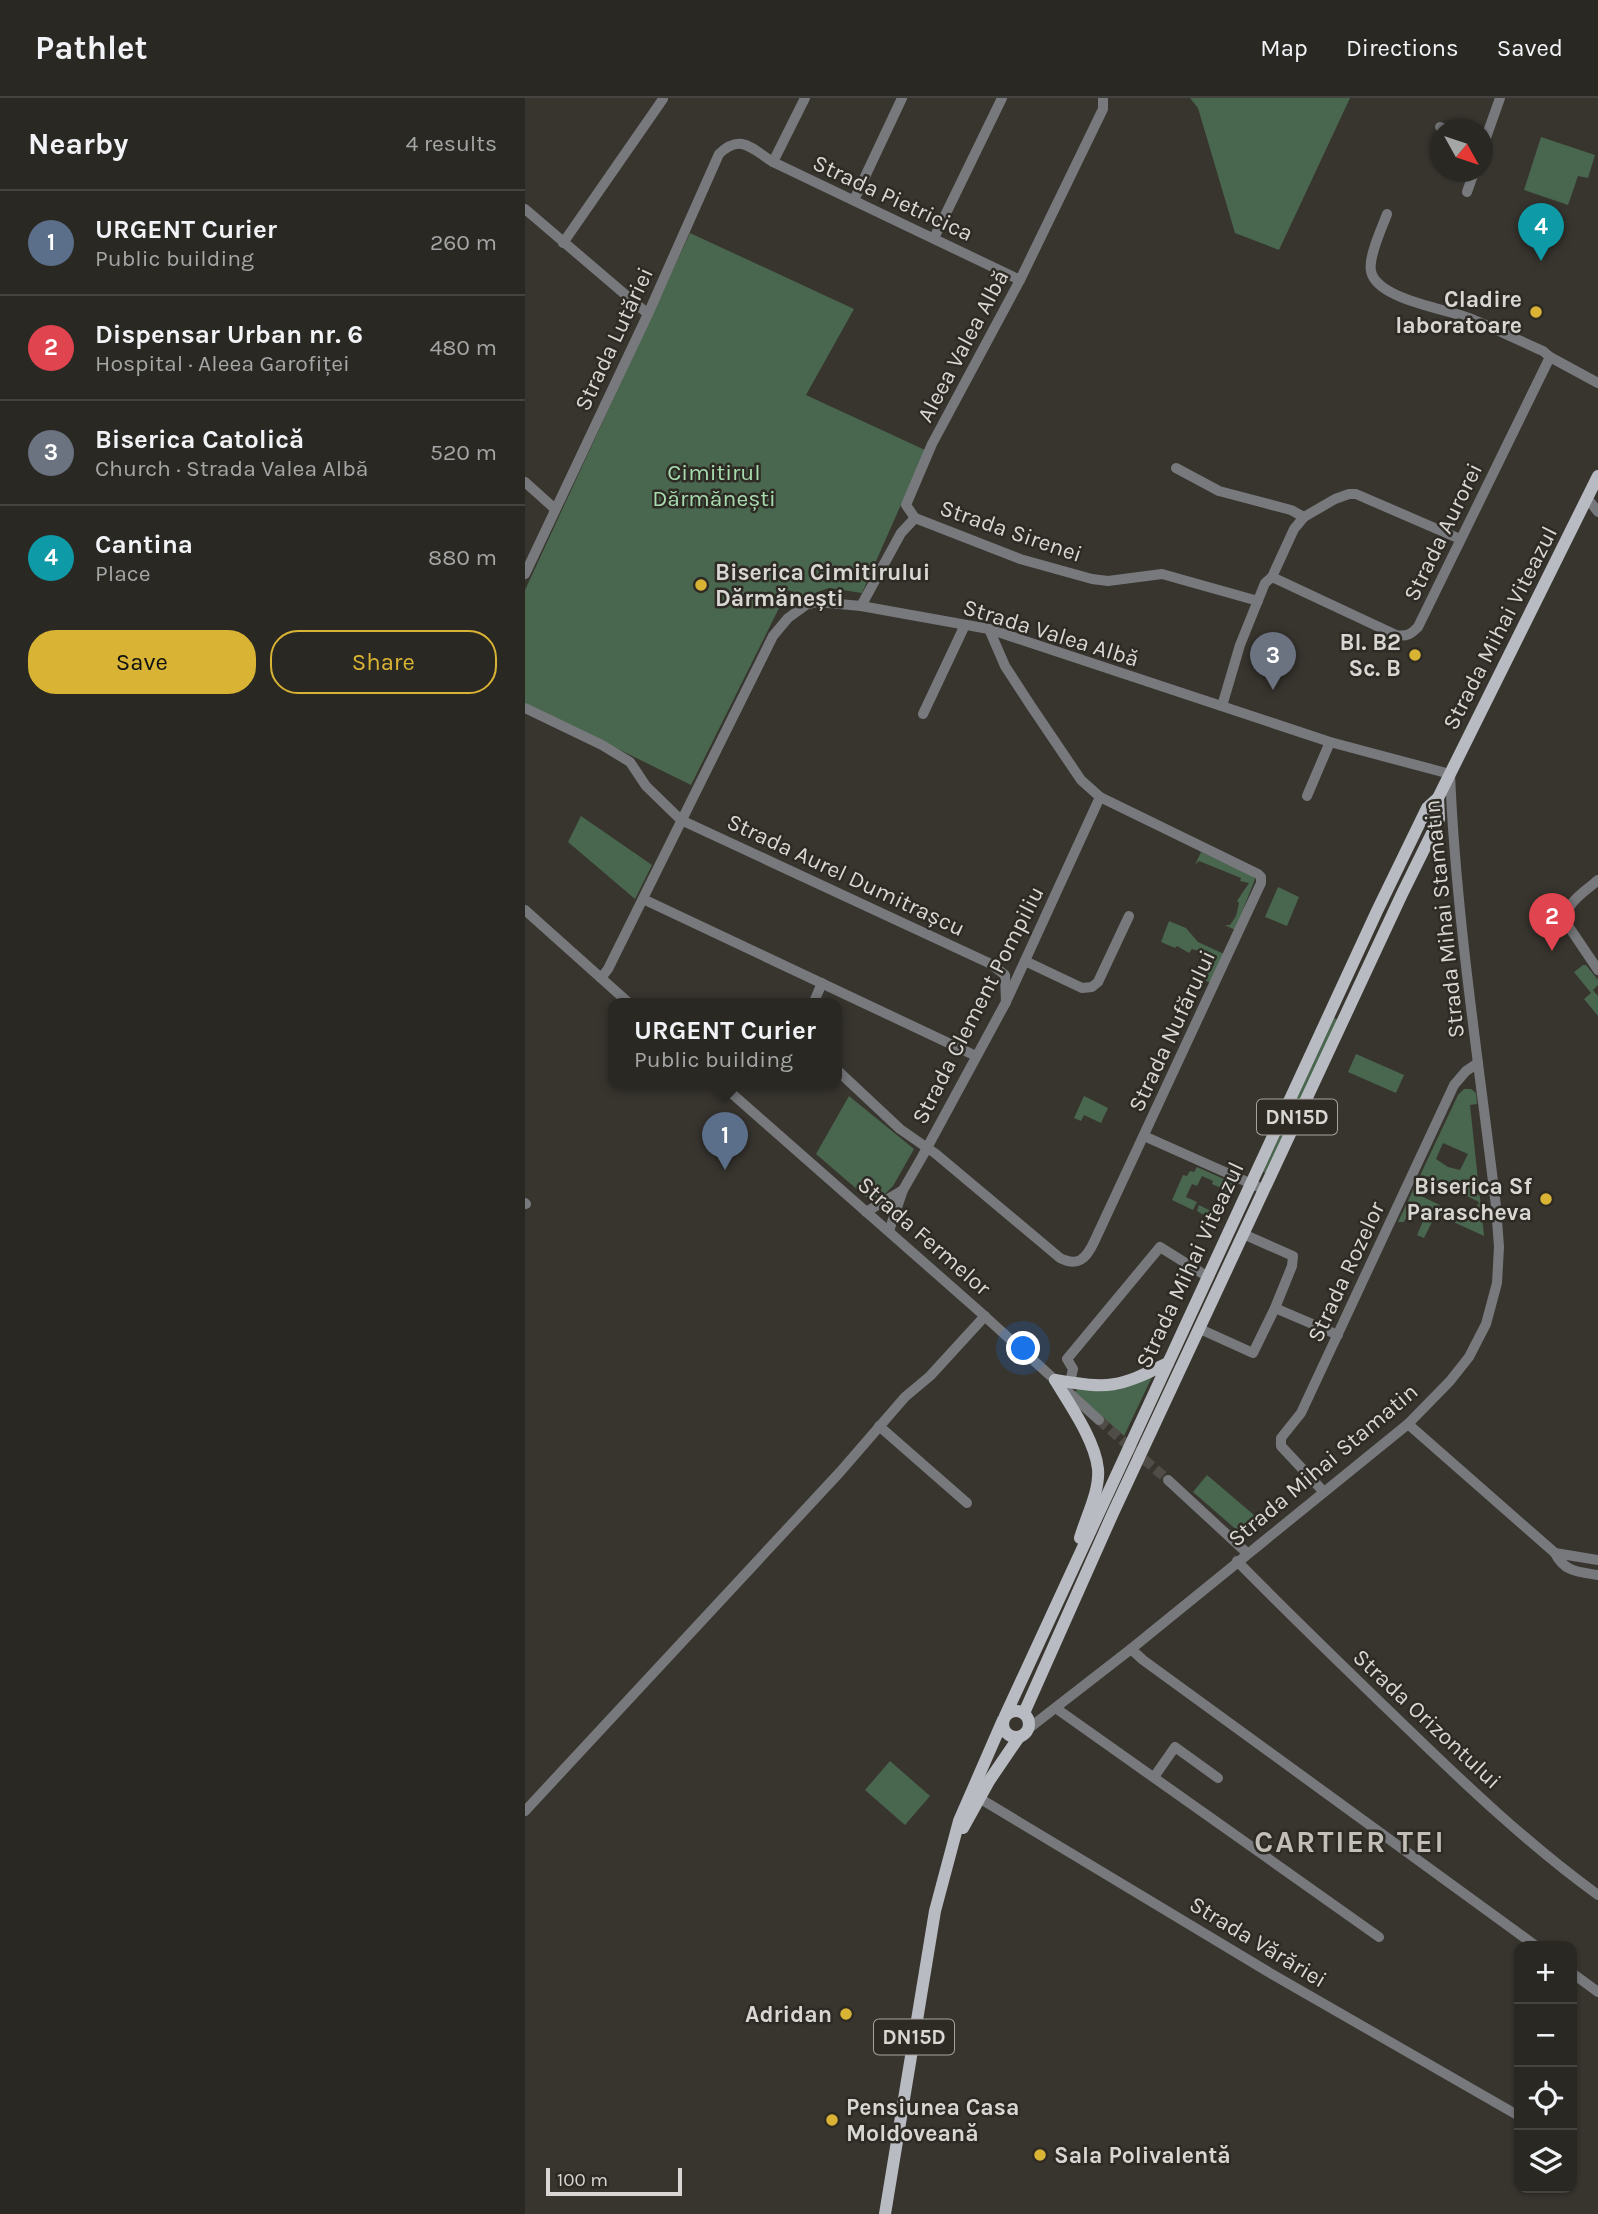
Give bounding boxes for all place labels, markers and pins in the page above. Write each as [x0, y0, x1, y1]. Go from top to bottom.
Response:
pin: 4 [1518, 203, 1564, 261]
place label: Cladire laboratoare [1395, 286, 1522, 339]
marker: Cladire laboratoare [1528, 304, 1544, 320]
place label: Biserica Cimitirului Dărmănești [715, 559, 930, 612]
marker: Biserica Cimitirului Dărmănești [693, 577, 709, 593]
place label: Bl. B2 Sc. B [1340, 629, 1401, 682]
pin: 3 [1250, 632, 1296, 690]
marker: Bl. B2 Sc. B [1407, 647, 1423, 663]
pin: 2 [1529, 893, 1575, 951]
pin: 1 [702, 1112, 748, 1170]
place label: Biserica Sf Parascheva [1406, 1173, 1533, 1226]
marker: Biserica Sf Parascheva [1538, 1191, 1554, 1207]
place label: Adridan [745, 2001, 832, 2028]
marker: Adridan [838, 2006, 854, 2022]
place label: Pensiunea Casa Moldoveană [846, 2094, 1019, 2147]
marker: Pensiunea Casa Moldoveană [824, 2112, 840, 2128]
place label: Sala Polivalentă [1054, 2142, 1231, 2169]
marker: Sala Polivalentă [1032, 2147, 1048, 2163]

